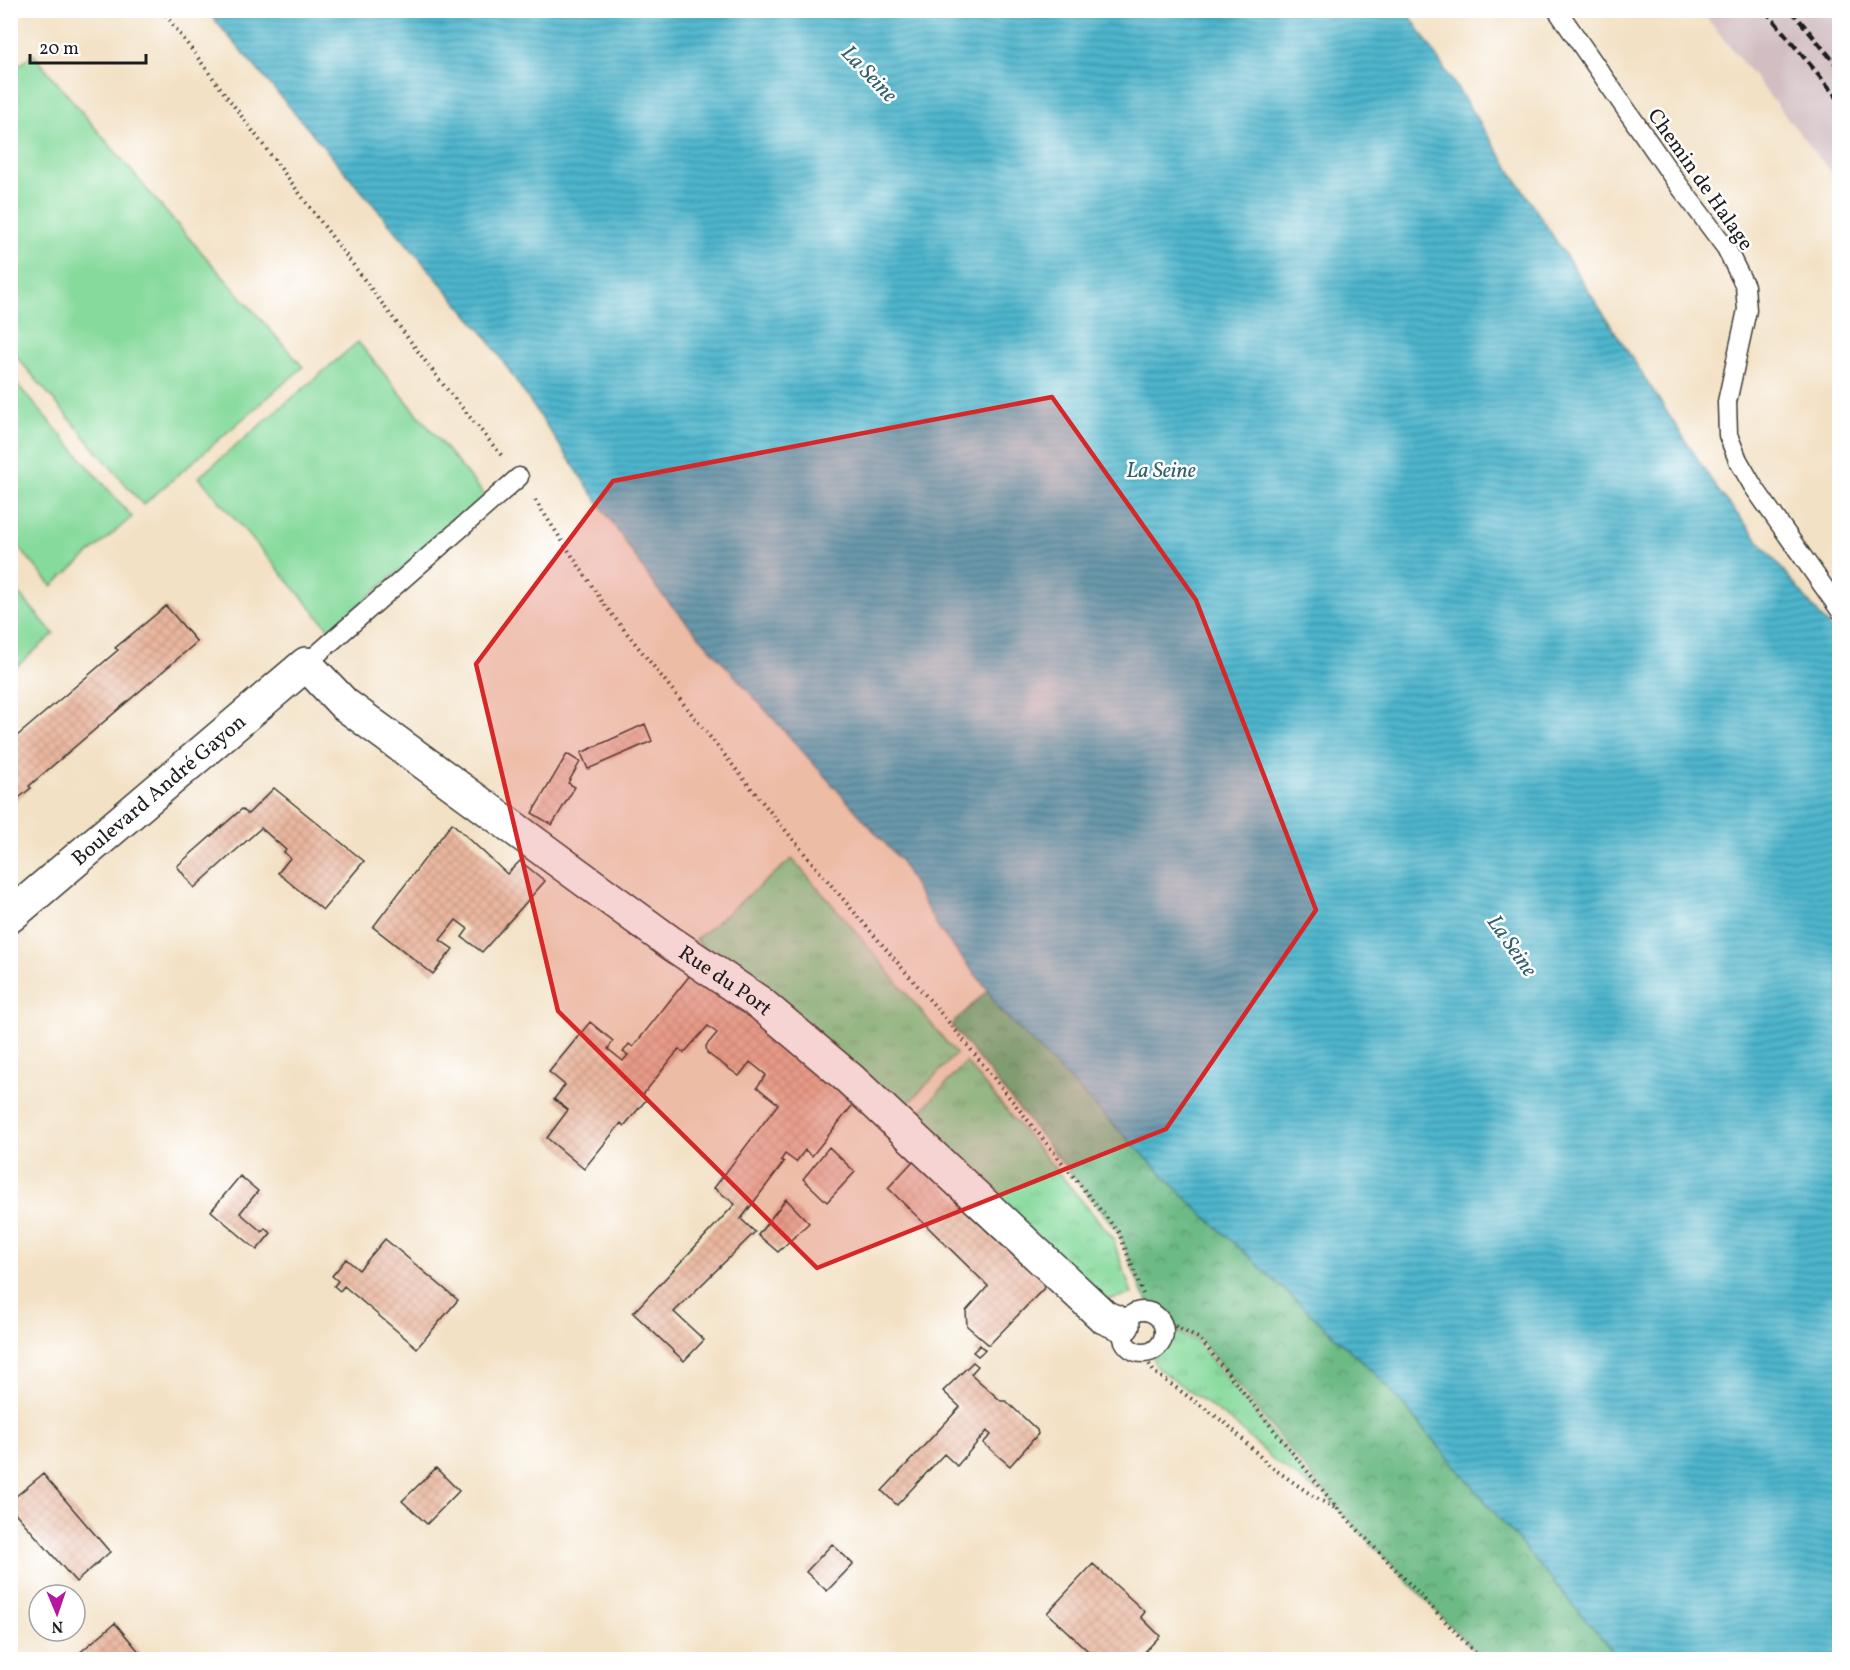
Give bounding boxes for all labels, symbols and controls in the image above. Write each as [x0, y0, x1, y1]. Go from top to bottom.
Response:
scale bar [30, 27, 146, 65]
text: 20 m [39, 37, 79, 62]
water label: La Seine [833, 39, 903, 110]
street label: Chemin de Halage [1640, 103, 1760, 257]
water label: La Seine [1126, 456, 1196, 487]
street label: Boulevard André Gayon [66, 708, 253, 873]
water label: La Seine [1478, 909, 1544, 984]
street label: Rue du Port [672, 939, 778, 1023]
north arrow [27, 1583, 87, 1643]
text: N [51, 1615, 64, 1637]

